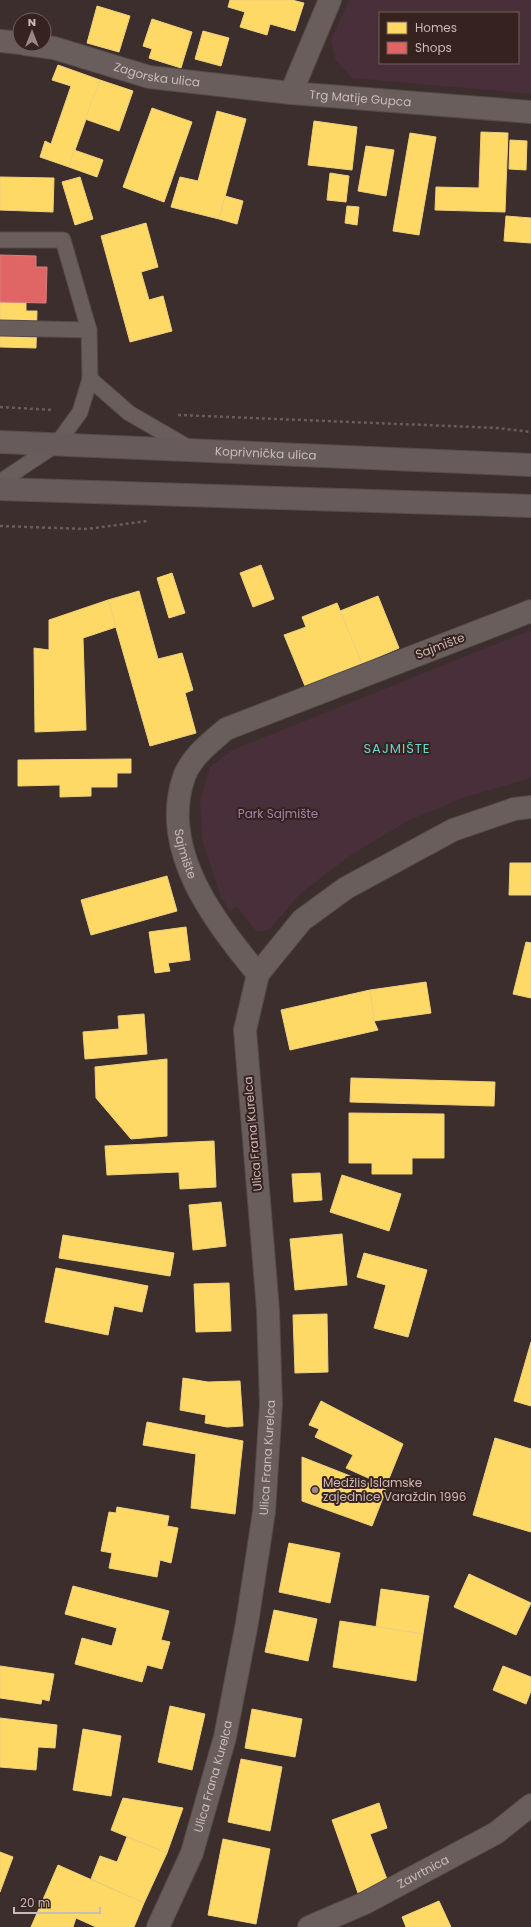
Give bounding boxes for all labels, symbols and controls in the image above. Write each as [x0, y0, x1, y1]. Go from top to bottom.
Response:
north arrow [12, 12, 52, 52]
legend [379, 12, 519, 64]
text: N [28, 14, 36, 30]
text: Homes [415, 19, 457, 36]
text: Shops [415, 39, 452, 56]
street label: Zagorska ulica [112, 58, 201, 91]
street label: Trg Matije Gupca [309, 85, 412, 110]
street label: Koprivnička ulica [215, 442, 317, 464]
street label: Sajmište [413, 628, 467, 663]
district label: SAJMIŠTE [363, 739, 431, 758]
park label: Park Sajmište [238, 805, 318, 822]
street label: Sajmište [171, 828, 201, 881]
street label: Ulica Frana Kurelca [239, 1076, 266, 1192]
street label: Ulica Frana Kurelca [255, 1400, 279, 1516]
place label: Medžlis Islamske zajednice Varaždin 1996 [323, 1474, 466, 1505]
marker: Medžlis Islamske zajednice Varaždin 1996 [310, 1485, 320, 1495]
street label: Ulica Frana Kurelca [189, 1719, 236, 1834]
street label: Zavrtnica [394, 1851, 452, 1892]
scale bar [14, 1889, 100, 1915]
text: 20 m [20, 1894, 50, 1911]

